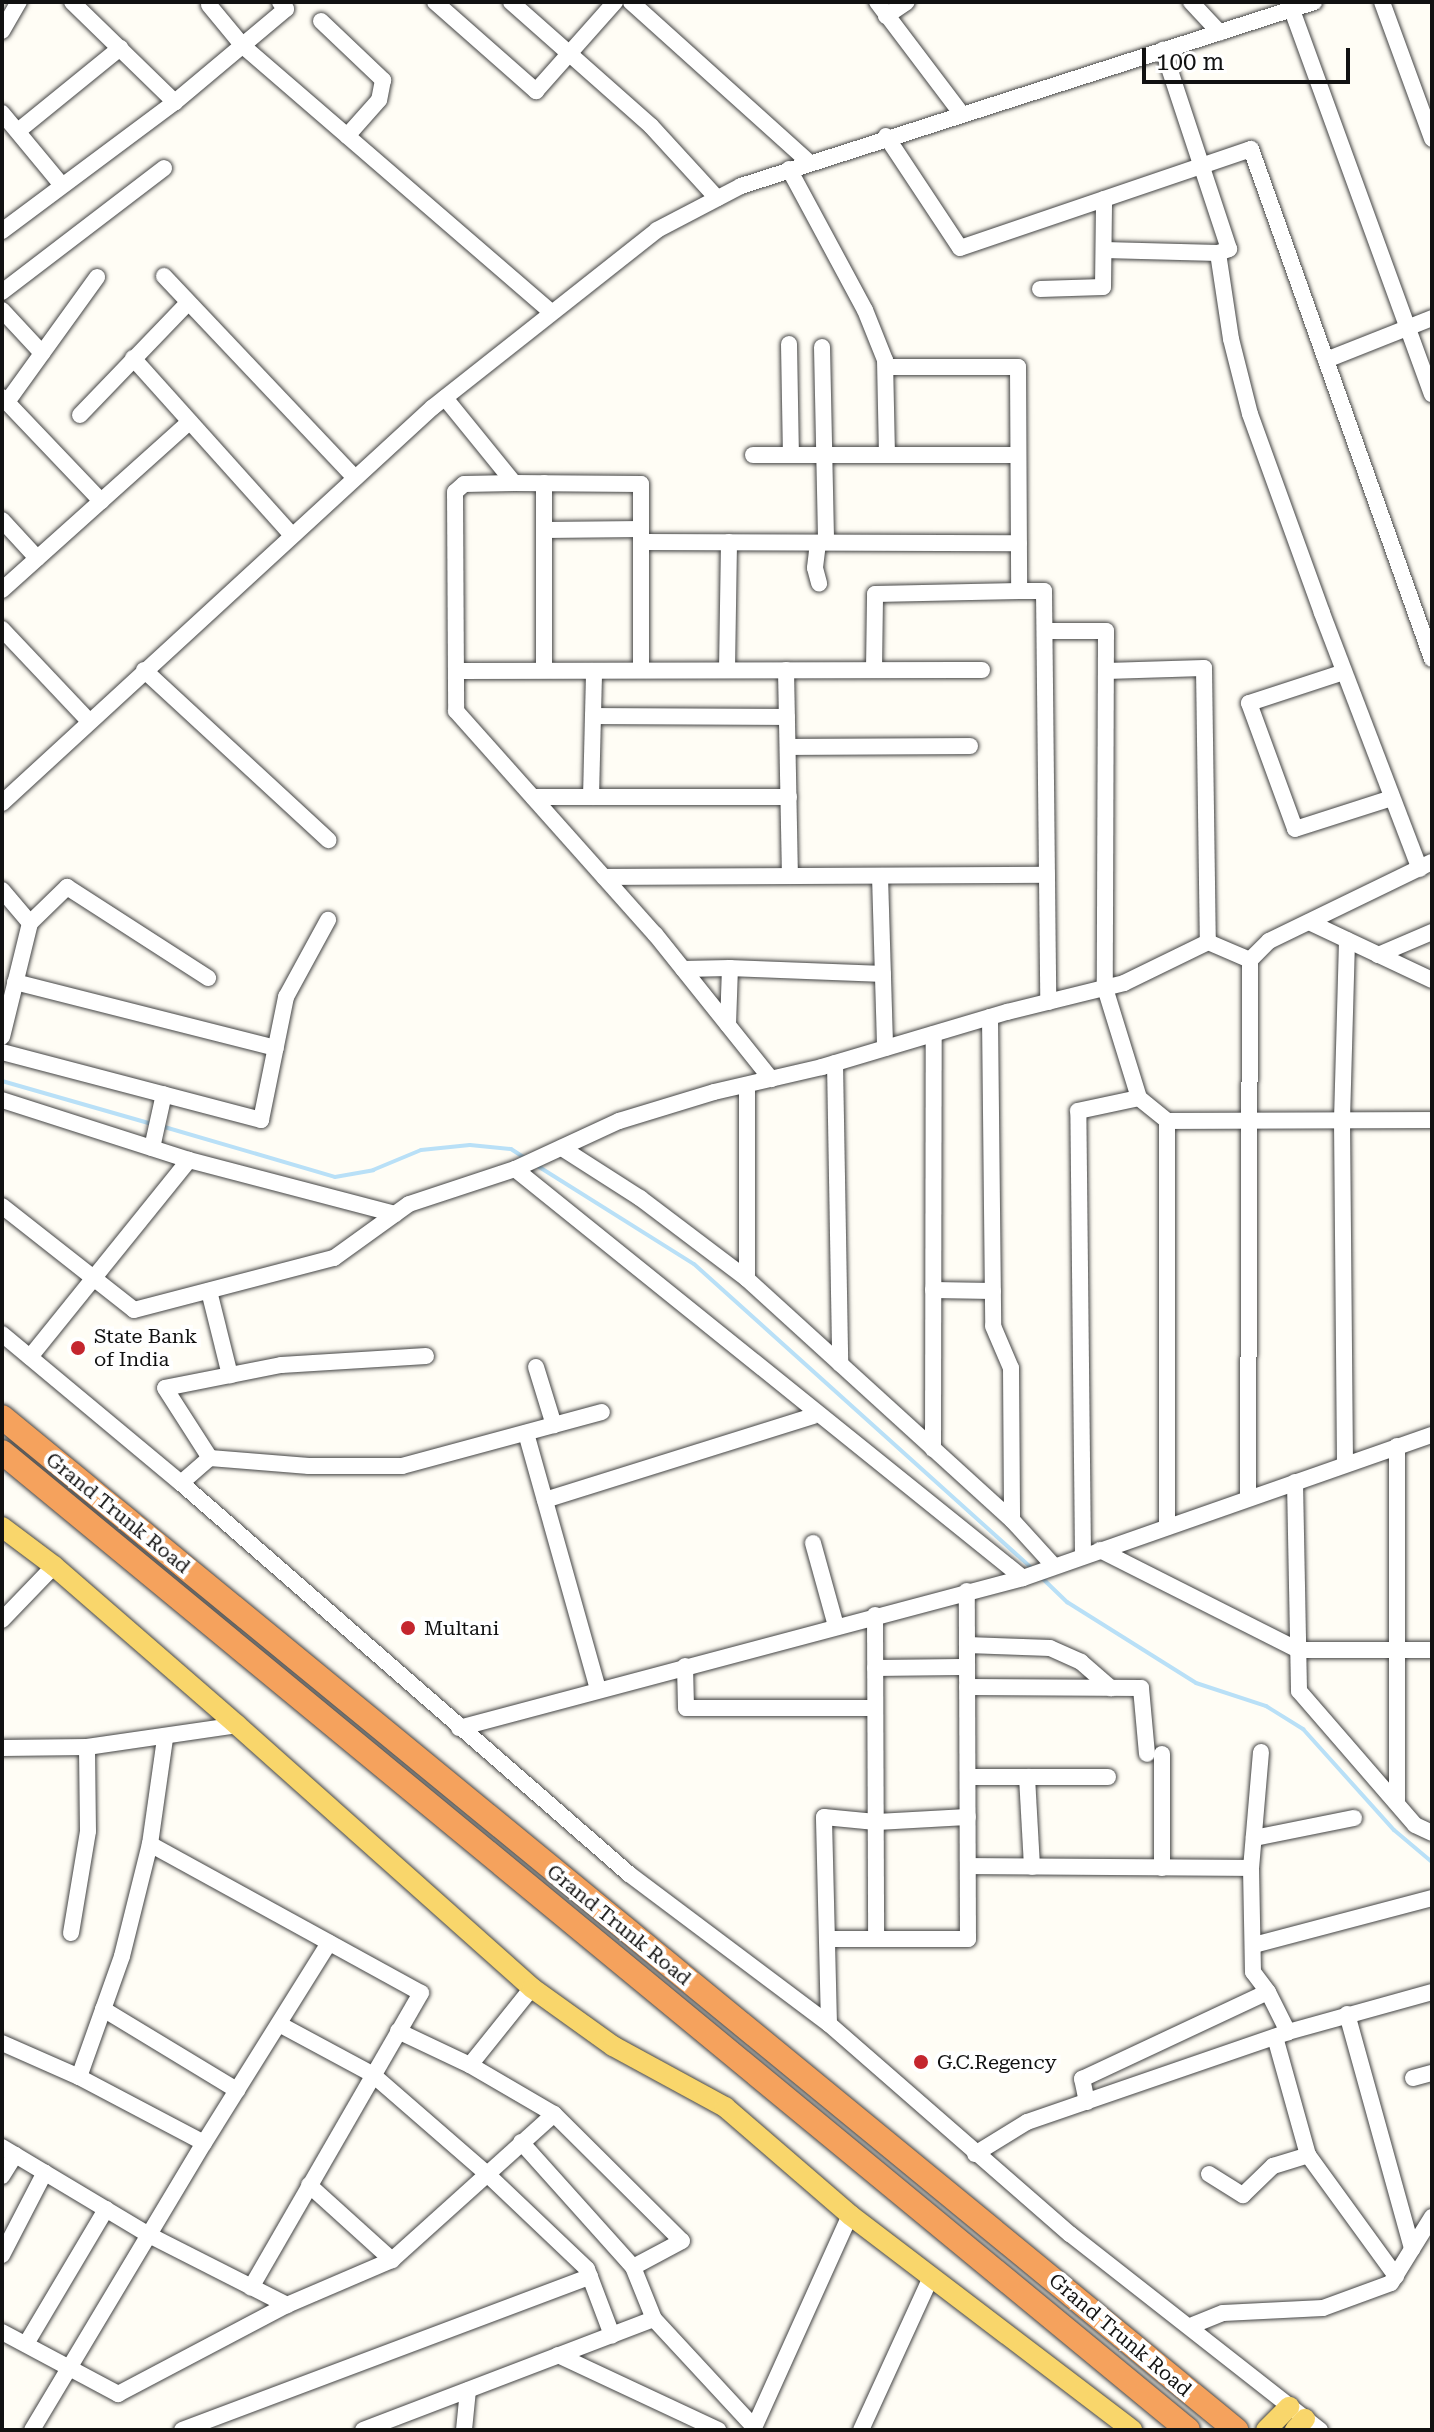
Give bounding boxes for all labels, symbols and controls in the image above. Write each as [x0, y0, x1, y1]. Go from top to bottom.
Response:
scale bar [1146, 32, 1354, 82]
text: 100 m [1156, 48, 1224, 76]
place label: State Bank of India [94, 1324, 197, 1371]
marker: State Bank of India [69, 1339, 87, 1357]
street label: Grand Trunk Road [41, 1447, 195, 1579]
place label: Multani [424, 1616, 499, 1640]
marker: Multani [399, 1619, 417, 1637]
street label: Grand Trunk Road [542, 1859, 696, 1991]
place label: G.C.Regency [937, 2050, 1057, 2074]
marker: G.C.Regency [912, 2053, 930, 2071]
street label: Grand Trunk Road [1044, 2268, 1196, 2402]

